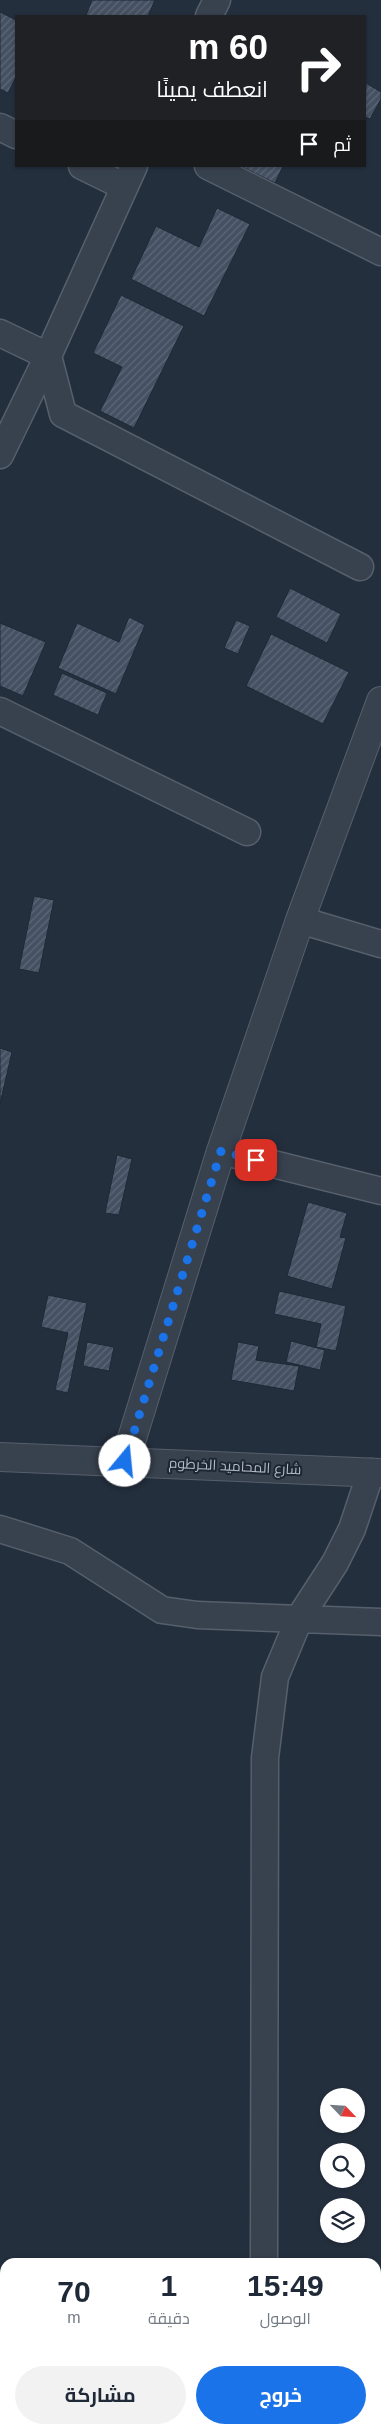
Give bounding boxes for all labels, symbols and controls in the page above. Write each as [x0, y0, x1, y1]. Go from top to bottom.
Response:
text: 60 m [188, 27, 268, 66]
icon: right [286, 35, 351, 100]
text: انعطف يمينًا [156, 77, 268, 102]
icon: arrive [295, 130, 323, 158]
text: ثم [333, 134, 351, 155]
pin [235, 1139, 277, 1181]
icon: arrive [242, 1146, 270, 1174]
position arrow [98, 1434, 150, 1486]
street label: شارع المحاميد الخرطوم [168, 1455, 302, 1479]
north arrow [320, 2088, 365, 2132]
map controls [320, 2088, 365, 2243]
button: search [320, 2143, 365, 2188]
button: layers [320, 2198, 365, 2243]
text: 1 [160, 2269, 177, 2302]
text: 15:49 [247, 2269, 324, 2302]
text: 70 [57, 2275, 91, 2308]
text: m [67, 2309, 81, 2326]
text: دقيقة [148, 2310, 190, 2327]
text: الوصول [260, 2310, 311, 2327]
button: مشاركة [15, 2366, 186, 2424]
button: خروج [196, 2366, 366, 2424]

